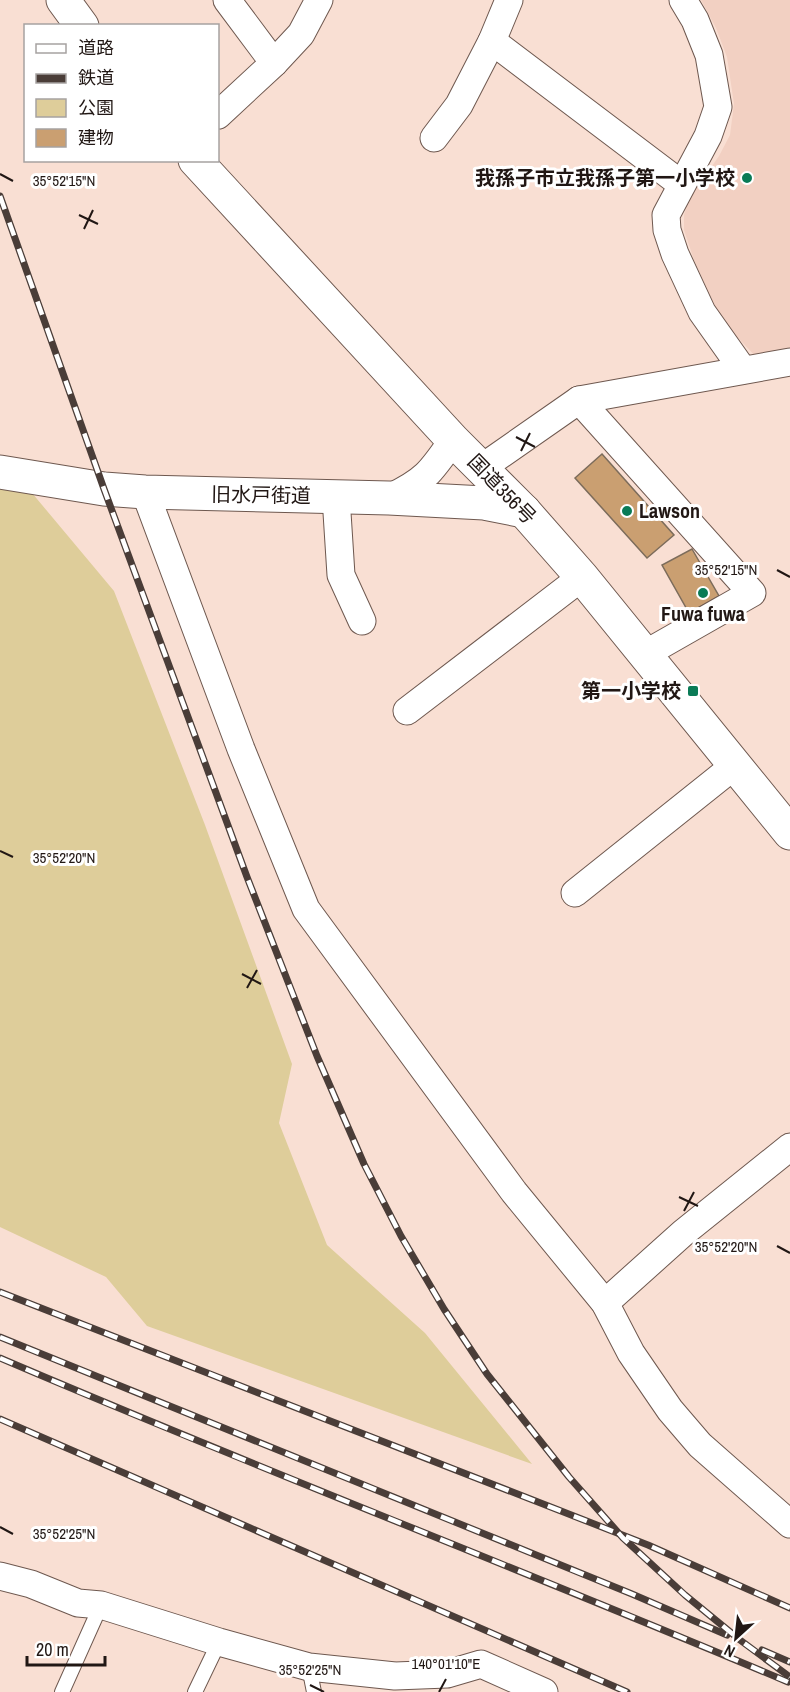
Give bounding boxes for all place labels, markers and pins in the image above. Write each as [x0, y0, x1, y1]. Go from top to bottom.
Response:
place label: 我孫子市立我孫子第一小学校 [475, 164, 735, 191]
marker: 我孫子市立我孫子第一小学校 [740, 171, 754, 185]
place label: Lawson [639, 497, 700, 524]
marker: Lawson [620, 504, 634, 518]
marker: Fuwa fuwa [696, 586, 710, 600]
place label: Fuwa fuwa [661, 600, 745, 627]
place label: 第一小学校 [581, 677, 681, 704]
marker: 第一小学校 [686, 684, 700, 698]

